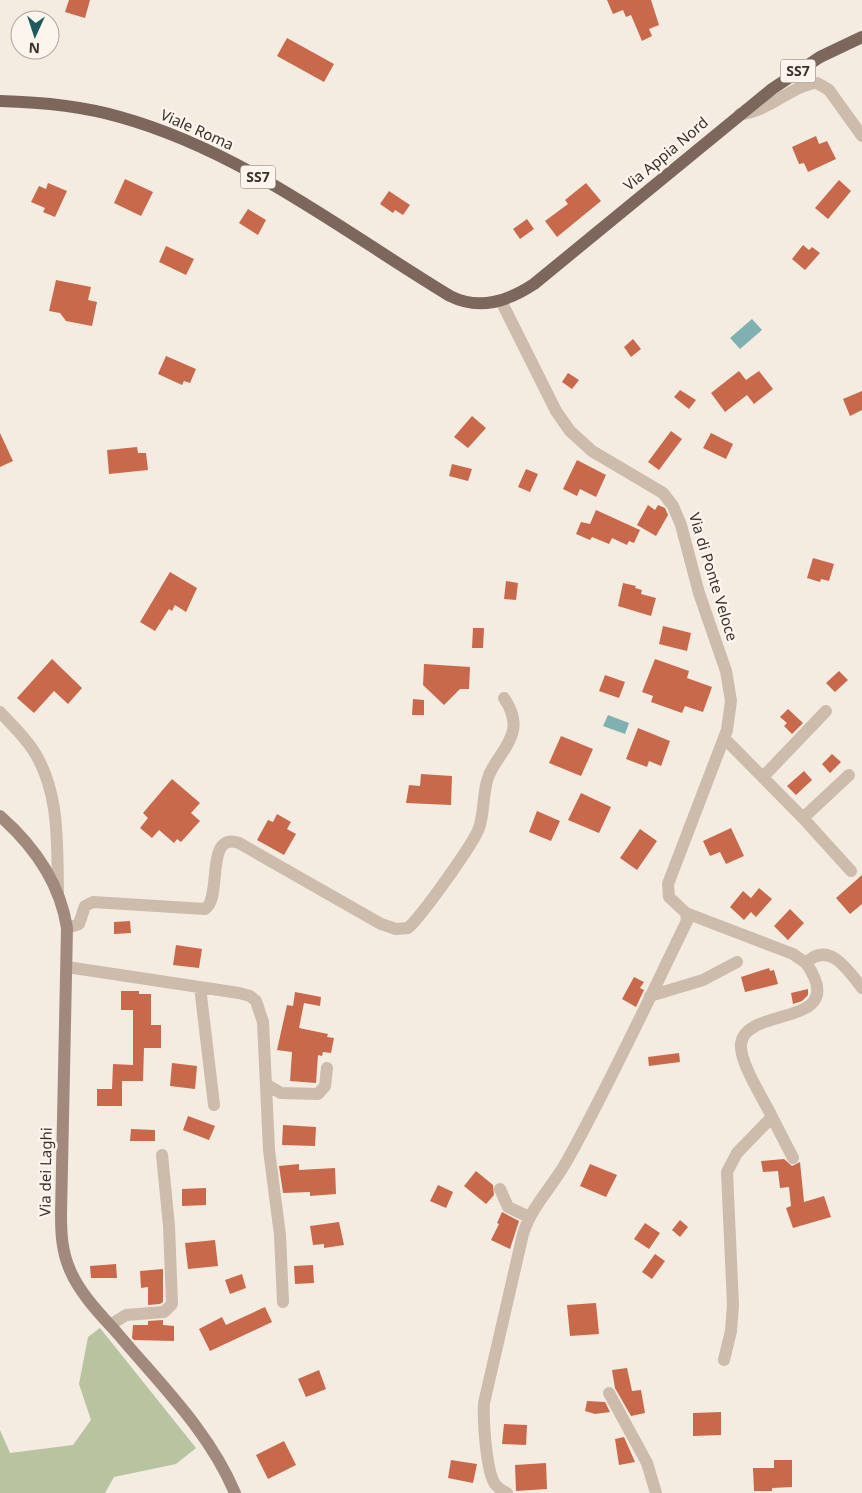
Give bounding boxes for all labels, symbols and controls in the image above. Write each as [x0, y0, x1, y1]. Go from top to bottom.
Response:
north arrow [10, 10, 60, 60]
text: N [28, 39, 40, 58]
road number: SS7 [780, 59, 816, 82]
street label: Viale Roma [158, 104, 237, 154]
street label: Via Appia Nord [619, 112, 712, 195]
road number: SS7 [240, 166, 276, 188]
street label: Via di Ponte Veloce [685, 510, 743, 643]
street label: Via dei Laghi [34, 1127, 56, 1217]

